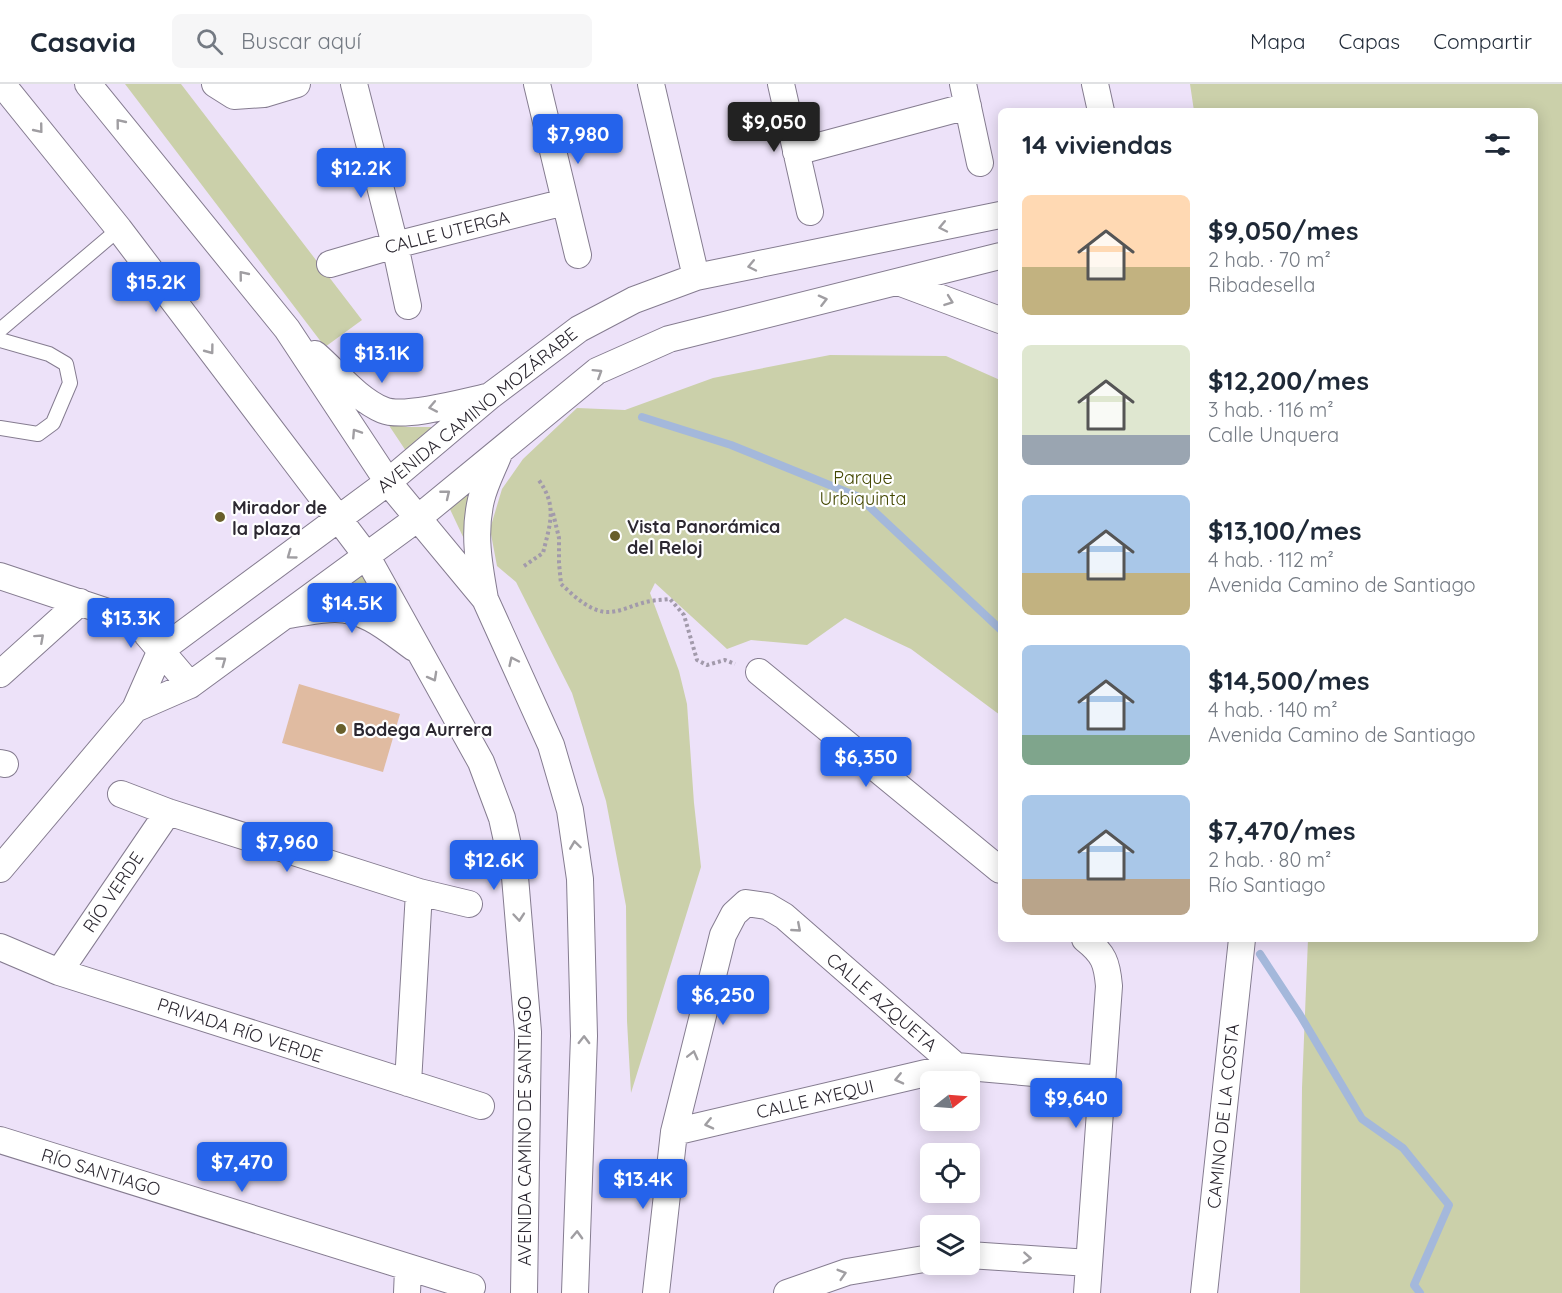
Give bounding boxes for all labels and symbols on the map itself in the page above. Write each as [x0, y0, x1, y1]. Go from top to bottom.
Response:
pin: $9,050 [725, 102, 823, 153]
pin: $7,980 [529, 114, 627, 165]
one-way arrow [116, 119, 127, 130]
one-way arrow [32, 123, 43, 134]
pin: $12.2K [312, 148, 410, 199]
street label: CALLE UTERGA [382, 205, 512, 259]
one-way arrow [938, 220, 948, 233]
one-way arrow [747, 259, 757, 272]
pin: $15.2K [107, 262, 205, 313]
one-way arrow [239, 271, 250, 282]
one-way arrow [943, 293, 954, 306]
one-way arrow [817, 295, 827, 308]
street label: AVENIDA CAMINO MOZÁRABE [372, 322, 582, 498]
pin: $13.1K [333, 333, 431, 384]
one-way arrow [203, 343, 214, 354]
one-way arrow [592, 368, 602, 380]
one-way arrow [428, 401, 437, 413]
one-way arrow [352, 429, 363, 440]
park label: Parque Urbiquinta [820, 466, 906, 510]
one-way arrow [439, 491, 450, 502]
place label: Mirador de la plaza [232, 496, 327, 540]
marker: Mirador de la plaza [213, 510, 227, 524]
place label: Vista Panorámica del Reloj [627, 515, 780, 559]
marker: Vista Panorámica del Reloj [608, 529, 622, 543]
one-way arrow [286, 547, 297, 558]
pin: $14.5K [303, 583, 401, 634]
pin: $13.3K [82, 598, 180, 649]
one-way arrow [33, 634, 44, 645]
one-way arrow [216, 657, 227, 668]
one-way arrow [509, 657, 521, 668]
one-way arrow [426, 671, 438, 681]
place label: Bodega Aurrera [353, 718, 492, 741]
marker: Bodega Aurrera [334, 722, 348, 736]
pin: $6,350 [817, 737, 915, 788]
pin: $7,960 [238, 822, 336, 873]
pin: $12.6K [445, 840, 543, 891]
one-way arrow [569, 840, 582, 850]
street label: RÍO VERDE [78, 847, 148, 937]
one-way arrow [512, 913, 525, 922]
one-way arrow [790, 921, 801, 932]
street label: CALLE AZQUETA [822, 948, 942, 1057]
pin: $6,250 [674, 975, 772, 1026]
street label: PRIVADA RÍO VERDE [154, 992, 326, 1068]
street label: AVENIDA CAMINO DE SANTIAGO [513, 996, 536, 1266]
street label: CAMINO DE LA COSTA [1202, 1022, 1244, 1210]
one-way arrow [578, 1035, 590, 1044]
one-way arrow [686, 1050, 699, 1060]
north arrow [920, 1071, 980, 1131]
one-way arrow [894, 1072, 904, 1085]
street label: CALLE AYEQUI [754, 1074, 876, 1124]
pin: $9,640 [1027, 1078, 1125, 1129]
one-way arrow [704, 1116, 714, 1129]
pin: $7,470 [193, 1142, 291, 1193]
street label: RÍO SANTIAGO [39, 1143, 163, 1201]
pin: $13.4K [594, 1159, 692, 1210]
one-way arrow [571, 1230, 584, 1239]
one-way arrow [1023, 1252, 1032, 1265]
one-way arrow [836, 1269, 847, 1281]

